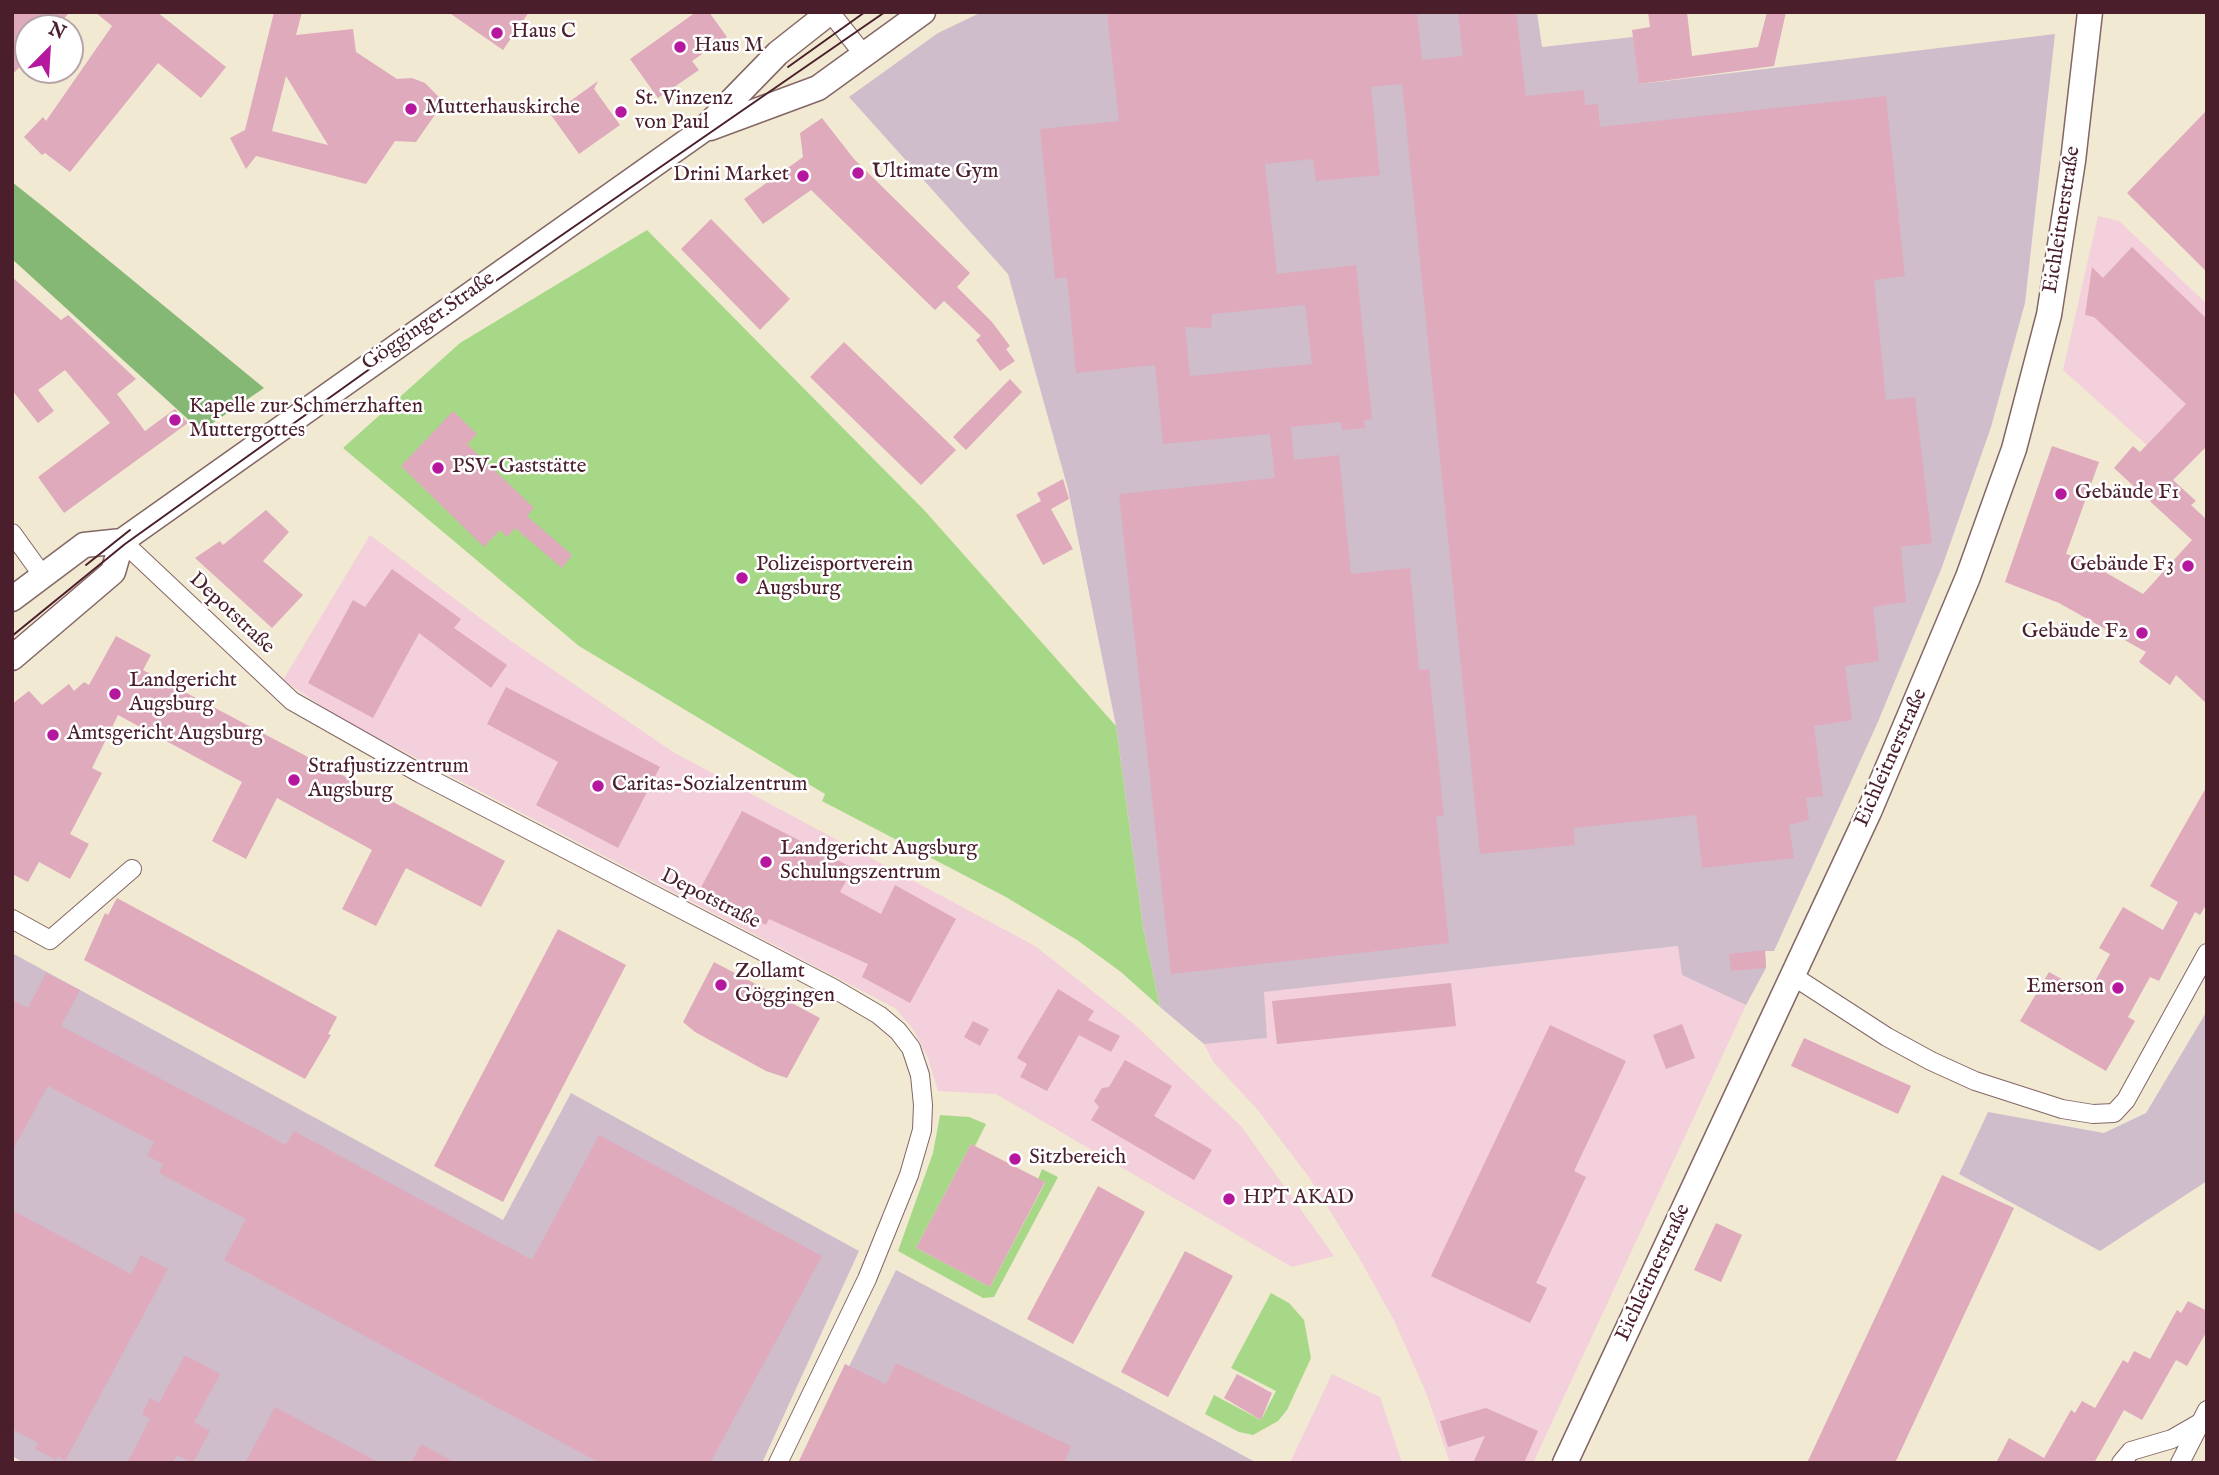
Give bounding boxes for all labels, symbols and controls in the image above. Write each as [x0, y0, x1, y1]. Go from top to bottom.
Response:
north arrow [14, 14, 84, 84]
text: N [44, 17, 69, 46]
place label: Haus C [511, 20, 576, 46]
marker: Haus C [489, 25, 505, 41]
place label: Haus M [694, 34, 764, 60]
marker: Haus M [672, 39, 688, 55]
place label: St. Vinzenz von Paul [635, 87, 733, 137]
place label: Mutterhauskirche [425, 96, 580, 122]
marker: Mutterhauskirche [403, 101, 419, 117]
marker: St. Vinzenz von Paul [613, 104, 629, 120]
street label: Eichleitnerstraße [2039, 145, 2087, 295]
place label: Ultimate Gym [872, 160, 998, 186]
place label: Drini Market [673, 163, 789, 189]
marker: Ultimate Gym [850, 165, 866, 181]
marker: Drini Market [795, 168, 811, 184]
street label: Gögginger Straße [358, 267, 500, 377]
place label: Kapelle zur Schmerzhaften Muttergottes [189, 395, 423, 445]
marker: Kapelle zur Schmerzhaften Muttergottes [167, 412, 183, 428]
place label: PSV-Gaststätte [452, 455, 586, 481]
marker: PSV-Gaststätte [430, 460, 446, 476]
place label: Gebäude F1 [2075, 481, 2179, 507]
marker: Gebäude F1 [2053, 486, 2069, 502]
place label: Polizeisportverein Augsburg [756, 553, 913, 603]
place label: Gebäude F3 [2070, 553, 2174, 579]
marker: Gebäude F3 [2180, 558, 2196, 574]
street label: Depotstraße [183, 568, 279, 660]
marker: Polizeisportverein Augsburg [734, 570, 750, 586]
place label: Gebäude F2 [2022, 620, 2128, 646]
marker: Gebäude F2 [2134, 625, 2150, 641]
place label: Landgericht Augsburg [129, 669, 237, 719]
street label: Eichleitnerstraße [1850, 685, 1934, 831]
marker: Landgericht Augsburg [107, 686, 123, 702]
place label: Amtsgericht Augsburg [67, 722, 263, 748]
marker: Amtsgericht Augsburg [45, 727, 61, 743]
place label: Strafjustizzentrum Augsburg [308, 755, 469, 805]
marker: Strafjustizzentrum Augsburg [286, 772, 302, 788]
place label: Caritas-Sozialzentrum [612, 773, 808, 799]
marker: Caritas-Sozialzentrum [590, 778, 606, 794]
place label: Landgericht Augsburg Schulungszentrum [780, 837, 978, 887]
marker: Landgericht Augsburg Schulungszentrum [758, 854, 774, 870]
street label: Depotstraße [656, 864, 764, 936]
place label: Zollamt Göggingen [735, 960, 835, 1010]
place label: Emerson [2026, 975, 2104, 1001]
marker: Zollamt Göggingen [713, 977, 729, 993]
marker: Emerson [2110, 980, 2126, 996]
place label: Sitzbereich [1029, 1146, 1126, 1172]
marker: Sitzbereich [1007, 1151, 1023, 1167]
place label: HPT AKAD [1243, 1186, 1354, 1212]
marker: HPT AKAD [1221, 1191, 1237, 1207]
street label: Eichleitnerstraße [1611, 1200, 1697, 1346]

